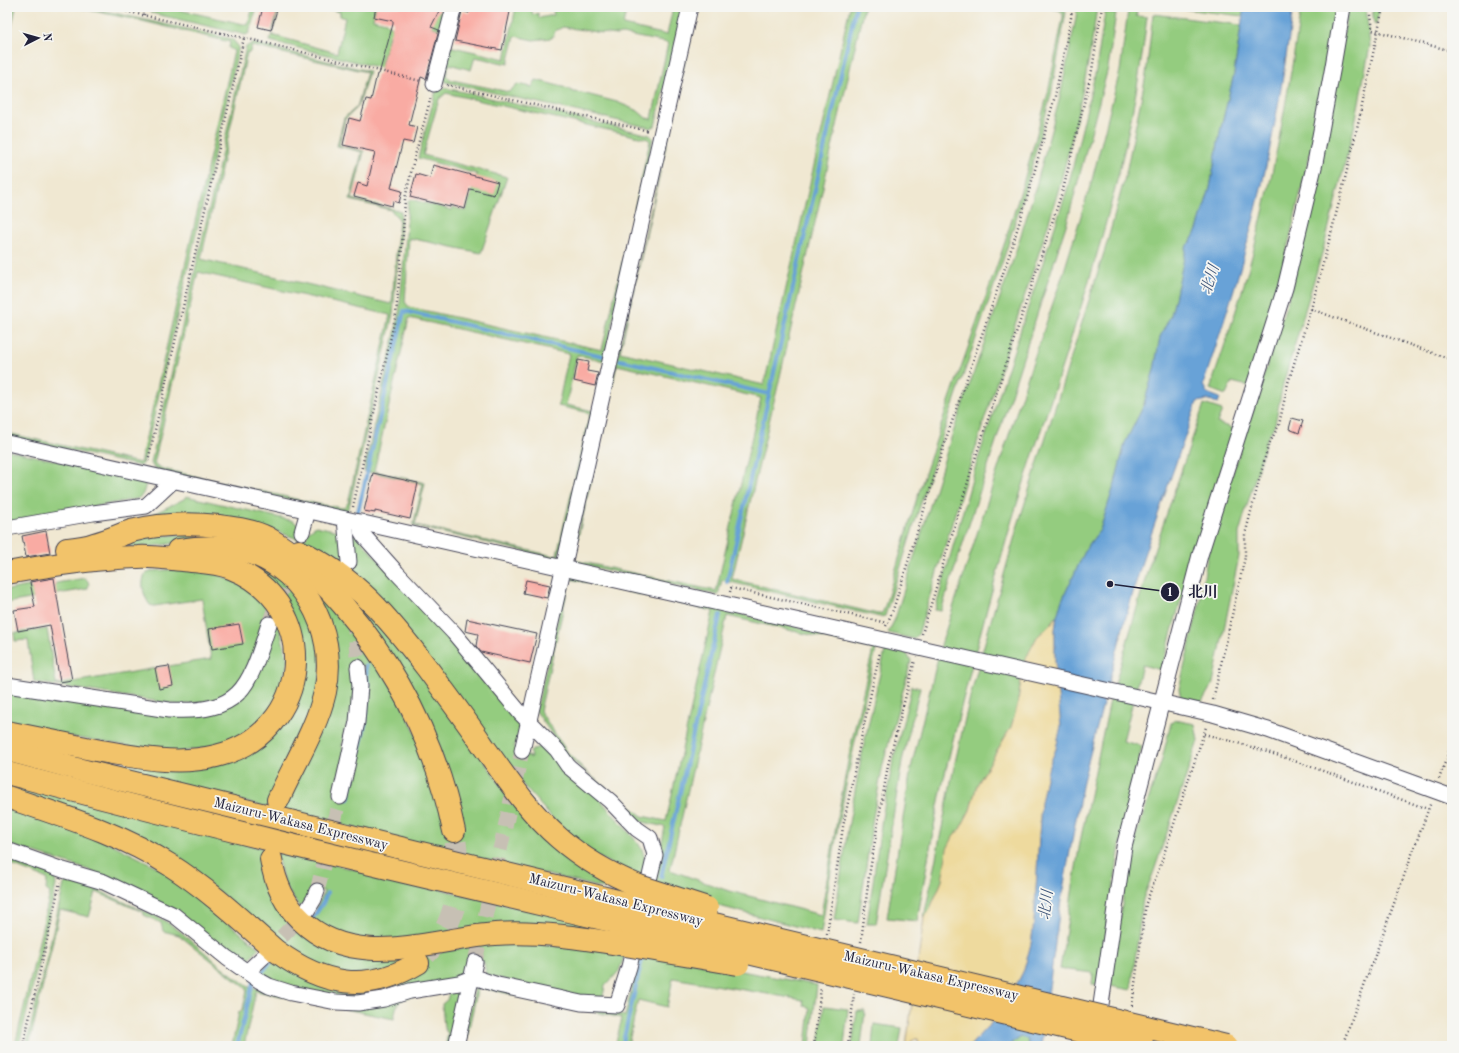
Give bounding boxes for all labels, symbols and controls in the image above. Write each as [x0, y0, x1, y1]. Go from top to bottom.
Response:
north arrow [18, 18, 58, 58]
text: N [41, 32, 52, 42]
water label: 北川 [1197, 261, 1223, 297]
callout: 北川 [1160, 578, 1226, 605]
text: 北川 [1188, 584, 1218, 601]
text: 1 [1167, 587, 1173, 599]
street label: Maizuru-Wakasa Expressway [212, 796, 390, 853]
street label: Maizuru-Wakasa Expressway [527, 872, 705, 929]
water label: 北川 [1036, 887, 1057, 921]
street label: Maizuru-Wakasa Expressway [842, 949, 1021, 1003]

